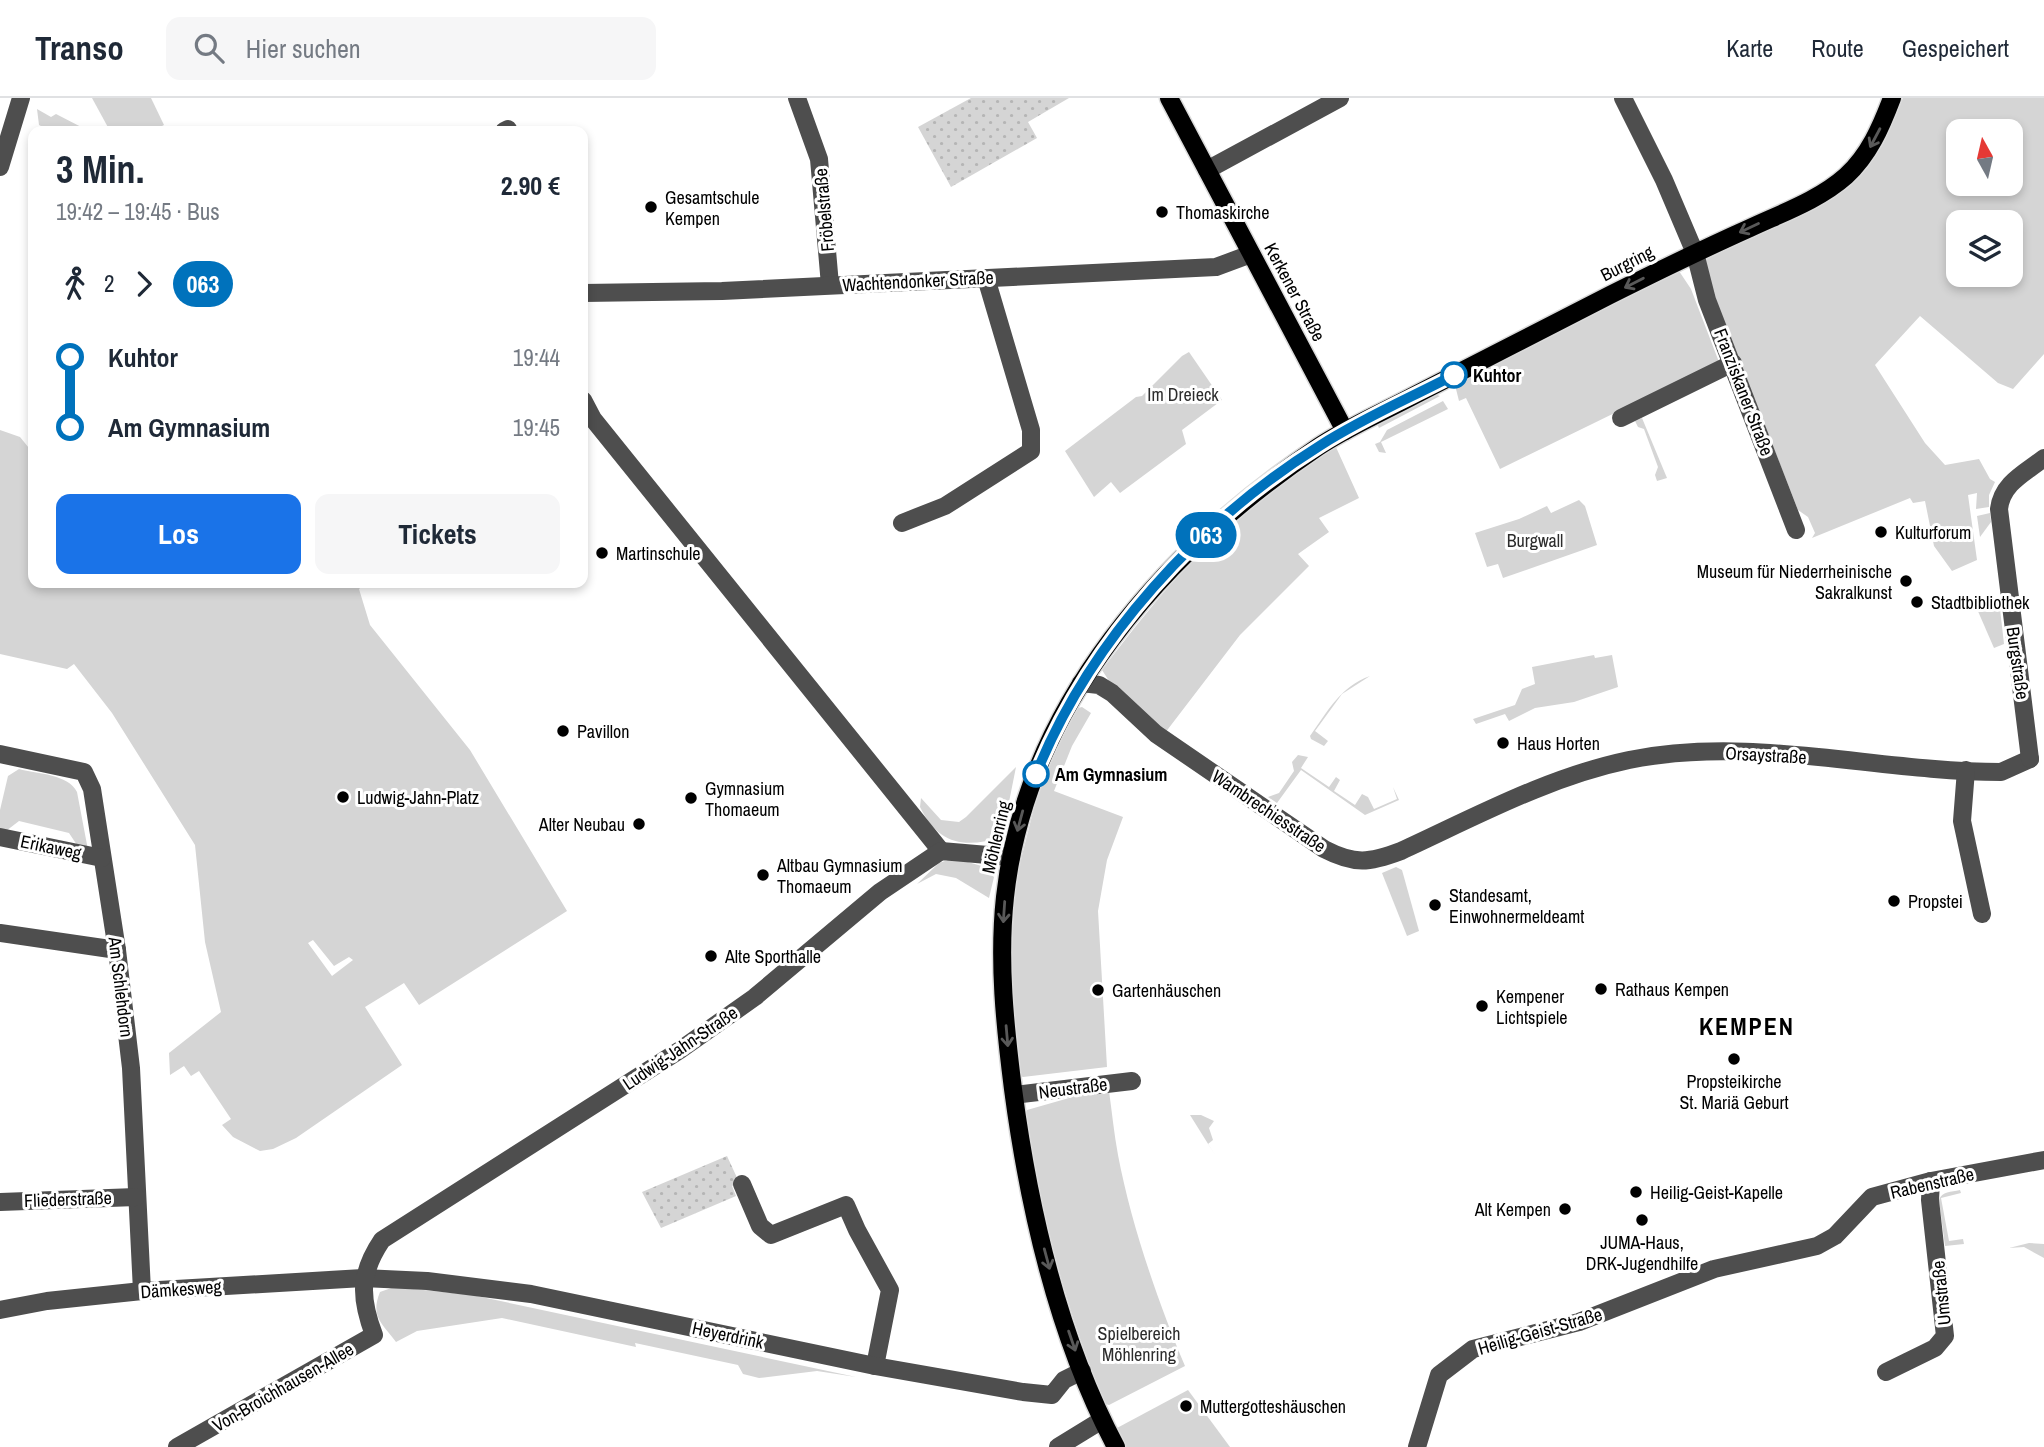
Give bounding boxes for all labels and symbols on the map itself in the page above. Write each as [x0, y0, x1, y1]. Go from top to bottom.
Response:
north arrow [1946, 119, 2023, 196]
one-way arrow [1867, 127, 1881, 147]
street label: Fröbelstraße [808, 167, 840, 253]
place label: Gesamtschule Kempen [665, 185, 759, 231]
marker: Gesamtschule Kempen [643, 199, 659, 215]
place label: Thomaskirche [1176, 200, 1270, 225]
marker: Thomaskirche [1154, 204, 1170, 220]
one-way arrow [1739, 222, 1760, 235]
street label: Kerkener Straße [1259, 238, 1331, 346]
street label: Burgring [1596, 239, 1659, 287]
street label: Wachtendonker Straße [842, 265, 994, 297]
one-way arrow [1624, 277, 1645, 291]
street label: Franziskaner Straße [1708, 325, 1780, 459]
marker: Kuhtor [1441, 362, 1467, 388]
place label: Kuhtor [1473, 363, 1522, 388]
park label: Im Dreieck [1147, 382, 1219, 407]
line badge: 063 [1166, 512, 1246, 558]
place label: Kulturforum [1895, 520, 1971, 545]
marker: Kulturforum [1873, 524, 1889, 540]
park label: Burgwall [1507, 528, 1563, 553]
place label: Martinschule [616, 541, 701, 566]
marker: Martinschule [594, 545, 610, 561]
place label: Museum für Niederrheinische Sakralkunst [1697, 559, 1892, 605]
marker: Museum für Niederrheinische Sakralkunst [1898, 573, 1914, 589]
place label: Stadtbibliothek [1931, 590, 2030, 615]
marker: Stadtbibliothek [1909, 594, 1925, 610]
street label: Burgstraße [2001, 625, 2035, 701]
place label: Pavillon [577, 719, 630, 744]
marker: Pavillon [555, 723, 571, 739]
place label: Haus Horten [1517, 731, 1600, 756]
marker: Haus Horten [1495, 735, 1511, 751]
street label: Orsaystraße [1725, 740, 1807, 770]
marker: Am Gymnasium [1023, 761, 1049, 787]
place label: Am Gymnasium [1055, 762, 1167, 787]
street label: Wambrechiesstraße [1207, 764, 1331, 858]
place label: Gymnasium Thomaeum [705, 776, 785, 822]
place label: Ludwig-Jahn-Platz [357, 785, 479, 810]
marker: Ludwig-Jahn-Platz [335, 789, 351, 805]
marker: Gymnasium Thomaeum [683, 790, 699, 806]
street label: Möhlenring [976, 797, 1017, 876]
one-way arrow [1013, 810, 1026, 832]
place label: Alter Neubau [538, 812, 625, 837]
marker: Alter Neubau [631, 816, 647, 832]
street label: Erikaweg [18, 828, 84, 866]
place label: Altbau Gymnasium Thomaeum [776, 853, 903, 899]
marker: Altbau Gymnasium Thomaeum [755, 867, 771, 883]
place label: Standesamt, Einwohnermeldeamt [1449, 883, 1584, 929]
place label: Propstei [1908, 889, 1963, 914]
marker: Propstei [1886, 893, 1902, 909]
marker: Standesamt, Einwohnermeldeamt [1427, 897, 1443, 913]
one-way arrow [997, 900, 1010, 923]
street label: Am Schlehdorn [102, 934, 140, 1039]
place label: Alte Sporthalle [724, 944, 821, 969]
marker: Alte Sporthalle [703, 948, 719, 964]
place label: Rathaus Kempen [1615, 977, 1729, 1002]
place label: Gartenhäuschen [1112, 978, 1221, 1003]
marker: Rathaus Kempen [1593, 981, 1609, 997]
marker: Gartenhäuschen [1090, 982, 1106, 998]
place label: Kempener Lichtspiele [1496, 984, 1567, 1030]
marker: Kempener Lichtspiele [1474, 998, 1490, 1014]
street label: Ludwig-Jahn-Straße [618, 1000, 742, 1096]
district label: KEMPEN [1699, 1010, 1795, 1042]
one-way arrow [1001, 1024, 1014, 1047]
marker: Propsteikirche St. Mariä Geburt [1726, 1051, 1742, 1067]
place label: Propsteikirche St. Mariä Geburt [1679, 1069, 1789, 1115]
street label: Neustraße [1037, 1071, 1109, 1105]
street label: Rabenstraße [1888, 1161, 1976, 1205]
place label: Heilig-Geist-Kapelle [1650, 1180, 1783, 1205]
marker: Heilig-Geist-Kapelle [1628, 1184, 1644, 1200]
street label: Fliederstraße [24, 1185, 112, 1213]
place label: Alt Kempen [1474, 1197, 1551, 1222]
marker: Alt Kempen [1557, 1201, 1573, 1217]
marker: JUMA-Haus, DRK-Jugendhilfe [1634, 1212, 1650, 1228]
place label: JUMA-Haus, DRK-Jugendhilfe [1586, 1230, 1698, 1276]
one-way arrow [1041, 1248, 1054, 1270]
street label: Umstraße [1925, 1259, 1957, 1327]
street label: Dämkesweg [140, 1274, 223, 1304]
street label: Heilig-Geist-Straße [1475, 1301, 1605, 1361]
street label: Heyerdrink [690, 1315, 767, 1355]
park label: Spielbereich Möhlenring [1098, 1321, 1180, 1367]
one-way arrow [1067, 1330, 1079, 1352]
street label: Von-Broichhausen-Allee [208, 1336, 358, 1438]
place label: Muttergotteshäuschen [1200, 1394, 1346, 1419]
marker: Muttergotteshäuschen [1178, 1398, 1194, 1414]

